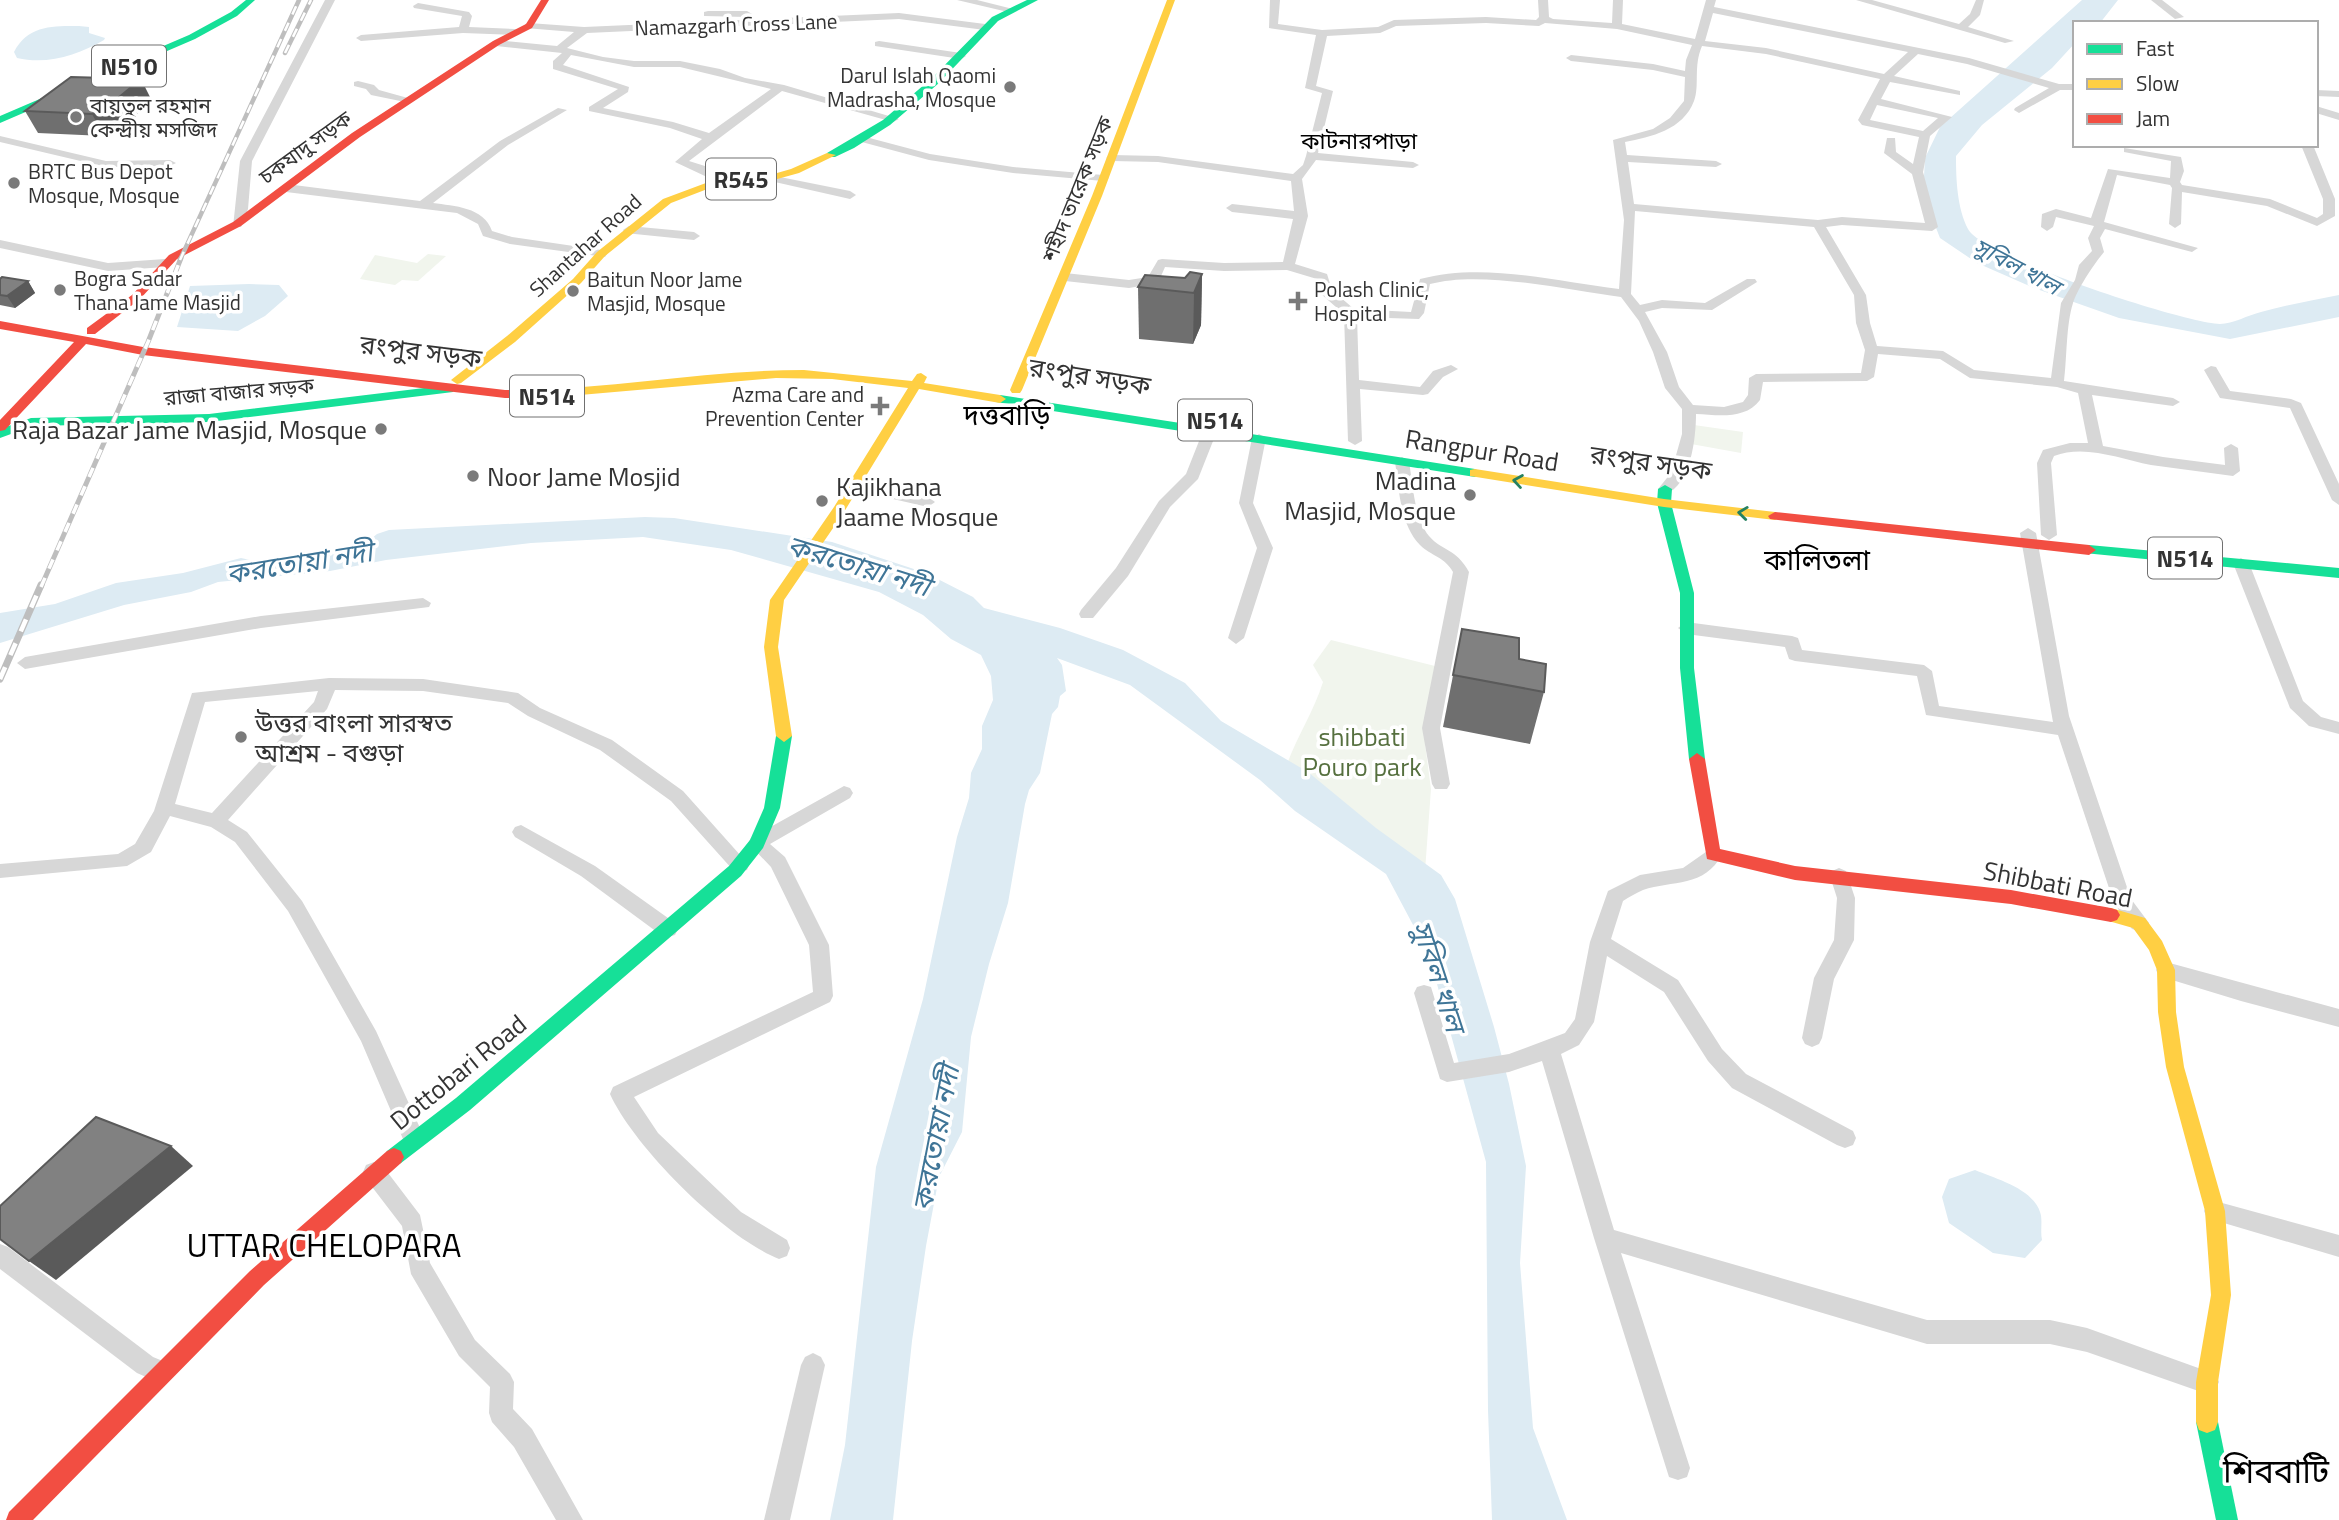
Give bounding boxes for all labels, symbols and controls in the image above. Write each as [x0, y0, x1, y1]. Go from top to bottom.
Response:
street label: Namazgarh Cross Lane [634, 4, 838, 44]
legend [2073, 21, 2318, 147]
text: Fast [2136, 32, 2175, 64]
road number: N510 [92, 46, 166, 86]
place label: Darul Islah Qaomi Madrasha, Mosque [827, 59, 996, 115]
text: Slow [2136, 67, 2179, 99]
marker: Darul Islah Qaomi Madrasha, Mosque [1002, 79, 1018, 95]
place label: বায়তুল রহমান কেন্দ্রীয় মসজিদ [89, 89, 218, 145]
street label: চকযাদু সড়ক [251, 102, 359, 192]
text: Jam [2136, 102, 2170, 134]
marker: বায়তুল রহমান কেন্দ্রীয় মসজিদ [68, 109, 84, 125]
street label: শহীদ তারেক সড়ক [1033, 110, 1121, 268]
district label: কাটনারপাড়া [1300, 123, 1418, 158]
place label: BRTC Bus Depot Mosque, Mosque [28, 155, 180, 211]
road number: R545 [706, 159, 776, 200]
marker: BRTC Bus Depot Mosque, Mosque [6, 175, 22, 191]
street label: Shantahar Road [522, 186, 648, 304]
water label: সুবিল খাল [1967, 228, 2070, 306]
place label: Bogra Sadar Thana Jame Masjid [74, 262, 241, 318]
place label: Baitun Noor Jame Masjid, Mosque [587, 263, 742, 319]
place label: Polash Clinic, Hospital [1314, 273, 1429, 329]
marker: Bogra Sadar Thana Jame Masjid [52, 282, 68, 298]
marker: Baitun Noor Jame Masjid, Mosque [565, 283, 581, 299]
marker: Polash Clinic, Hospital [1288, 291, 1308, 311]
street label: রংপুর সড়ক [357, 324, 485, 378]
street label: রংপুর সড়ক [1026, 347, 1154, 405]
street label: রাজা বাজার সড়ক [162, 368, 316, 414]
road number: N514 [510, 376, 584, 416]
place label: Azma Care and Prevention Center [705, 378, 864, 434]
district label: দত্তবাড়ি [963, 393, 1052, 436]
marker: Azma Care and Prevention Center [870, 396, 890, 416]
road number: N514 [1178, 400, 1252, 440]
place label: Raja Bazar Jame Masjid, Mosque [12, 410, 367, 449]
street label: Rangpur Road [1402, 419, 1562, 481]
marker: Raja Bazar Jame Masjid, Mosque [373, 421, 389, 437]
street label: রংপুর সড়ক [1587, 434, 1715, 490]
place label: Noor Jame Mosjid [487, 457, 680, 496]
place label: Madina Masjid, Mosque [1284, 461, 1456, 530]
place label: Kajikhana Jaame Mosque [836, 467, 998, 536]
marker: Noor Jame Mosjid [465, 468, 481, 484]
one-way arrow [1512, 474, 1524, 489]
marker: Madina Masjid, Mosque [1462, 487, 1478, 503]
marker: Kajikhana Jaame Mosque [814, 493, 830, 509]
one-way arrow [1737, 506, 1749, 521]
water label: করতোয়া নদী [782, 523, 941, 609]
water label: করতোয়া নদী [223, 528, 381, 595]
district label: কালিতলা [1763, 538, 1870, 581]
road number: N514 [2148, 538, 2222, 578]
place label: উত্তর বাংলা সারস্বত আশ্রম - বগুড়া [254, 703, 453, 772]
park label: shibbati Pouro park [1302, 717, 1422, 786]
marker: উত্তর বাংলা সারস্বত আশ্রম - বগুড়া [233, 729, 249, 745]
street label: Shibbati Road [1980, 850, 2136, 918]
water label: সুবিল খাল [1401, 915, 1479, 1042]
street label: Dottobari Road [381, 1005, 535, 1139]
water label: করতোয়া নদী [900, 1056, 971, 1215]
district label: UTTAR CHELOPARA [186, 1220, 462, 1270]
district label: শিববাটি [2222, 1446, 2330, 1496]

